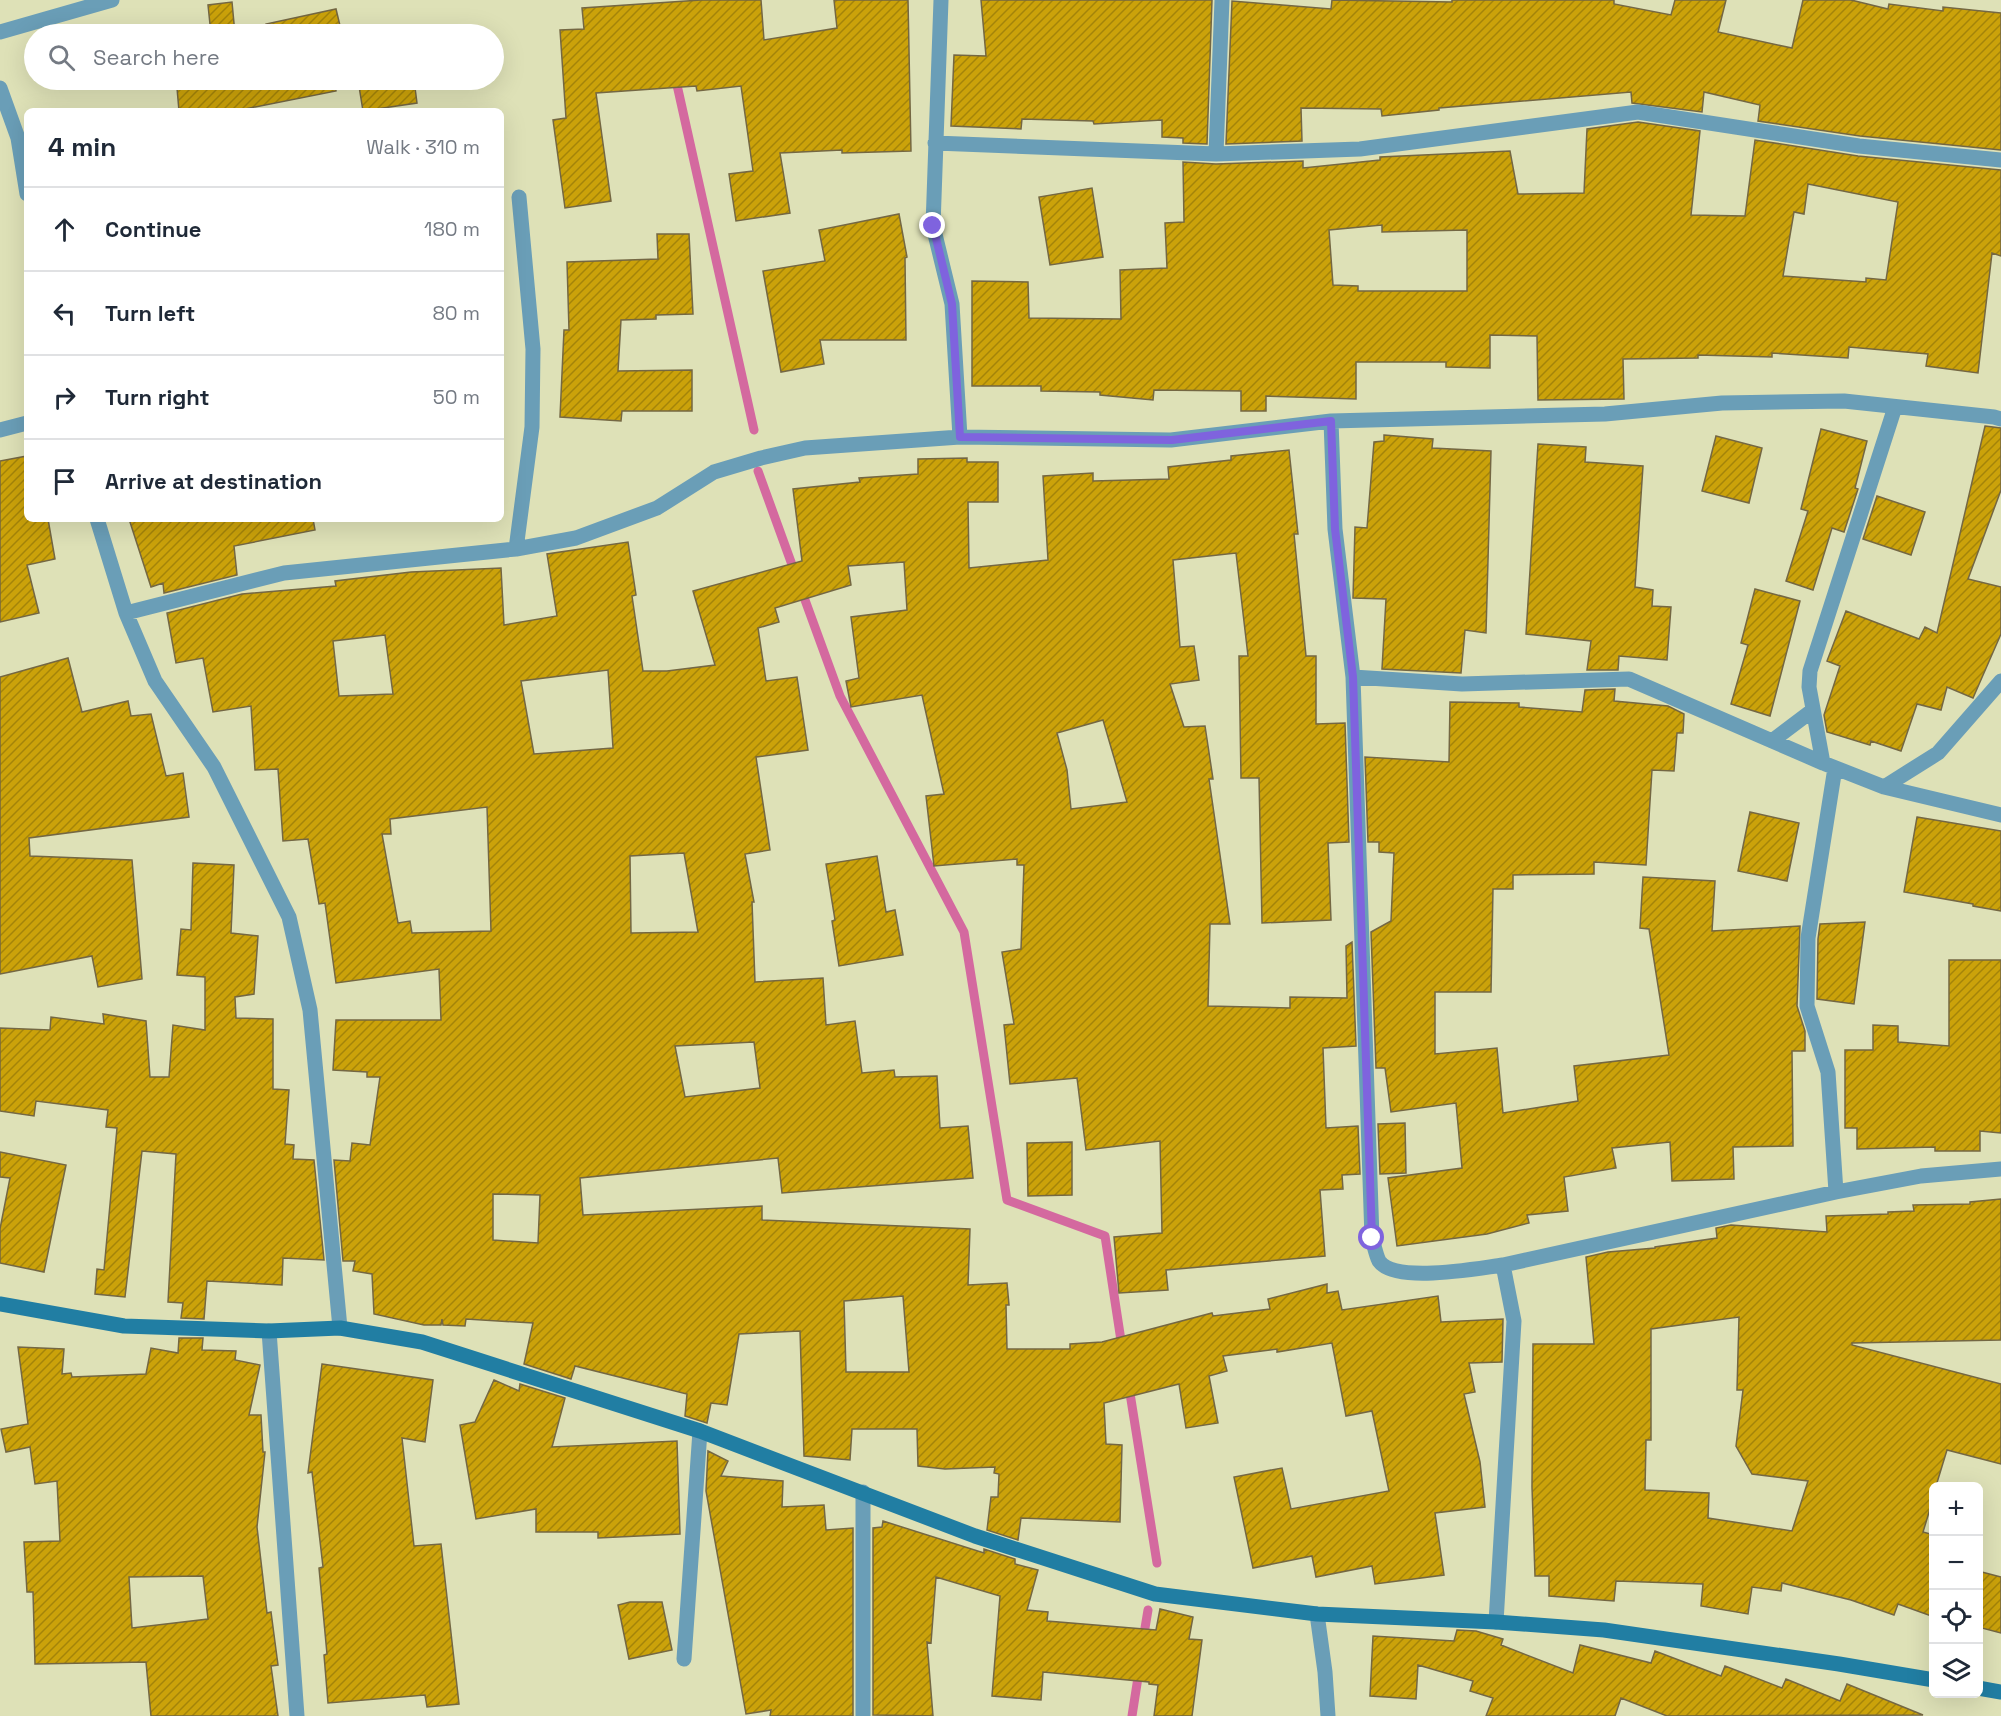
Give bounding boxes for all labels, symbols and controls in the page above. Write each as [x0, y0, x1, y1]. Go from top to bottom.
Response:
search box [24, 24, 504, 90]
icon: search [45, 41, 78, 74]
text: Search here [93, 43, 220, 71]
text: 4 min [48, 130, 116, 164]
text: Walk · 310 m [366, 134, 480, 160]
route end [919, 212, 945, 238]
icon: ahead [48, 213, 81, 246]
text: Continue [105, 215, 201, 243]
text: 180 m [424, 216, 480, 242]
icon: left [48, 297, 81, 330]
text: Turn left [105, 299, 195, 327]
text: 80 m [432, 300, 480, 326]
icon: right [48, 381, 81, 414]
text: Turn right [105, 383, 210, 411]
text: 50 m [433, 384, 480, 410]
icon: arrive [48, 465, 81, 498]
text: Arrive at destination [105, 467, 322, 495]
route start [1358, 1224, 1384, 1250]
map controls [1929, 1482, 1983, 1698]
button: + [1929, 1482, 1983, 1536]
button: − [1929, 1536, 1983, 1590]
button: locate [1929, 1590, 1983, 1644]
button: layers [1929, 1644, 1983, 1698]

